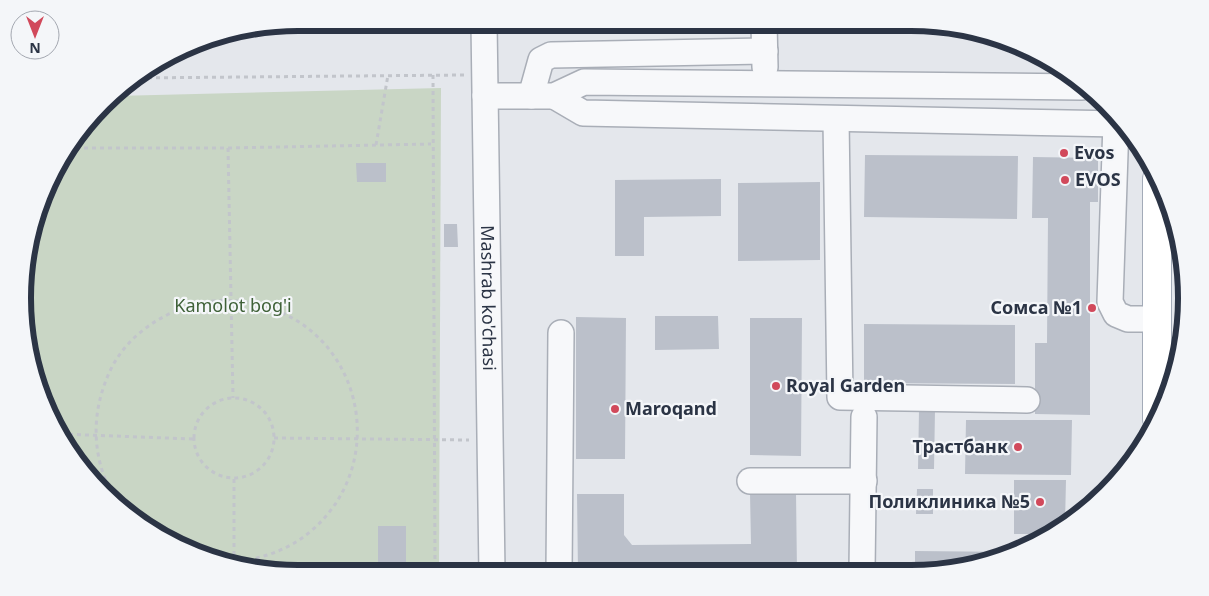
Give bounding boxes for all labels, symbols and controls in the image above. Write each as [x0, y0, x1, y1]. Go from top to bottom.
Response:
north arrow [10, 10, 60, 60]
text: N [29, 39, 41, 58]
place label: Evos [1074, 140, 1115, 164]
marker: Evos [1058, 147, 1070, 159]
place label: EVOS [1075, 167, 1121, 191]
marker: EVOS [1059, 174, 1071, 186]
street label: Mashrab ko'chasi [476, 225, 502, 371]
park label: Kamolot bog'i [174, 293, 292, 317]
place label: Сомса №1 [991, 295, 1082, 319]
marker: Сомса №1 [1086, 302, 1098, 314]
place label: Royal Garden [786, 373, 905, 397]
marker: Royal Garden [770, 380, 782, 392]
place label: Maroqand [625, 396, 717, 420]
marker: Maroqand [609, 403, 621, 415]
place label: Трастбанк [913, 434, 1008, 458]
marker: Трастбанк [1012, 441, 1024, 453]
place label: Поликлиника №5 [868, 489, 1030, 513]
marker: Поликлиника №5 [1034, 496, 1046, 508]

